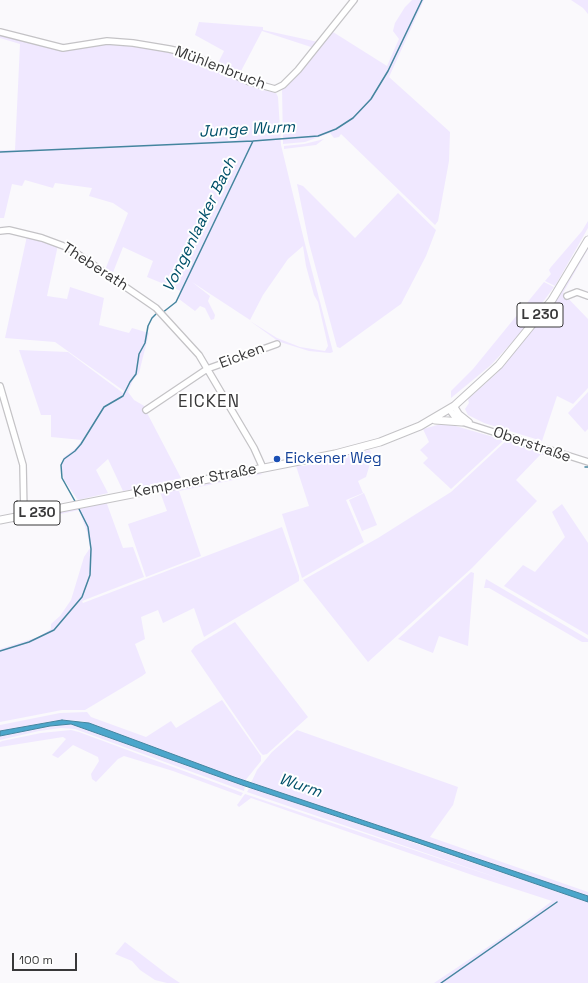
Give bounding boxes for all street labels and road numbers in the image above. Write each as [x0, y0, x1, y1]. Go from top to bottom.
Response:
street label: Mühlenbruch [172, 42, 268, 94]
street label: Theberath [59, 239, 131, 295]
road number: L 230 [517, 303, 563, 327]
street label: Eicken [217, 339, 267, 373]
street label: Oberstraße [491, 423, 573, 467]
street label: Kempener Straße [132, 460, 258, 502]
road number: L 230 [14, 501, 60, 525]

